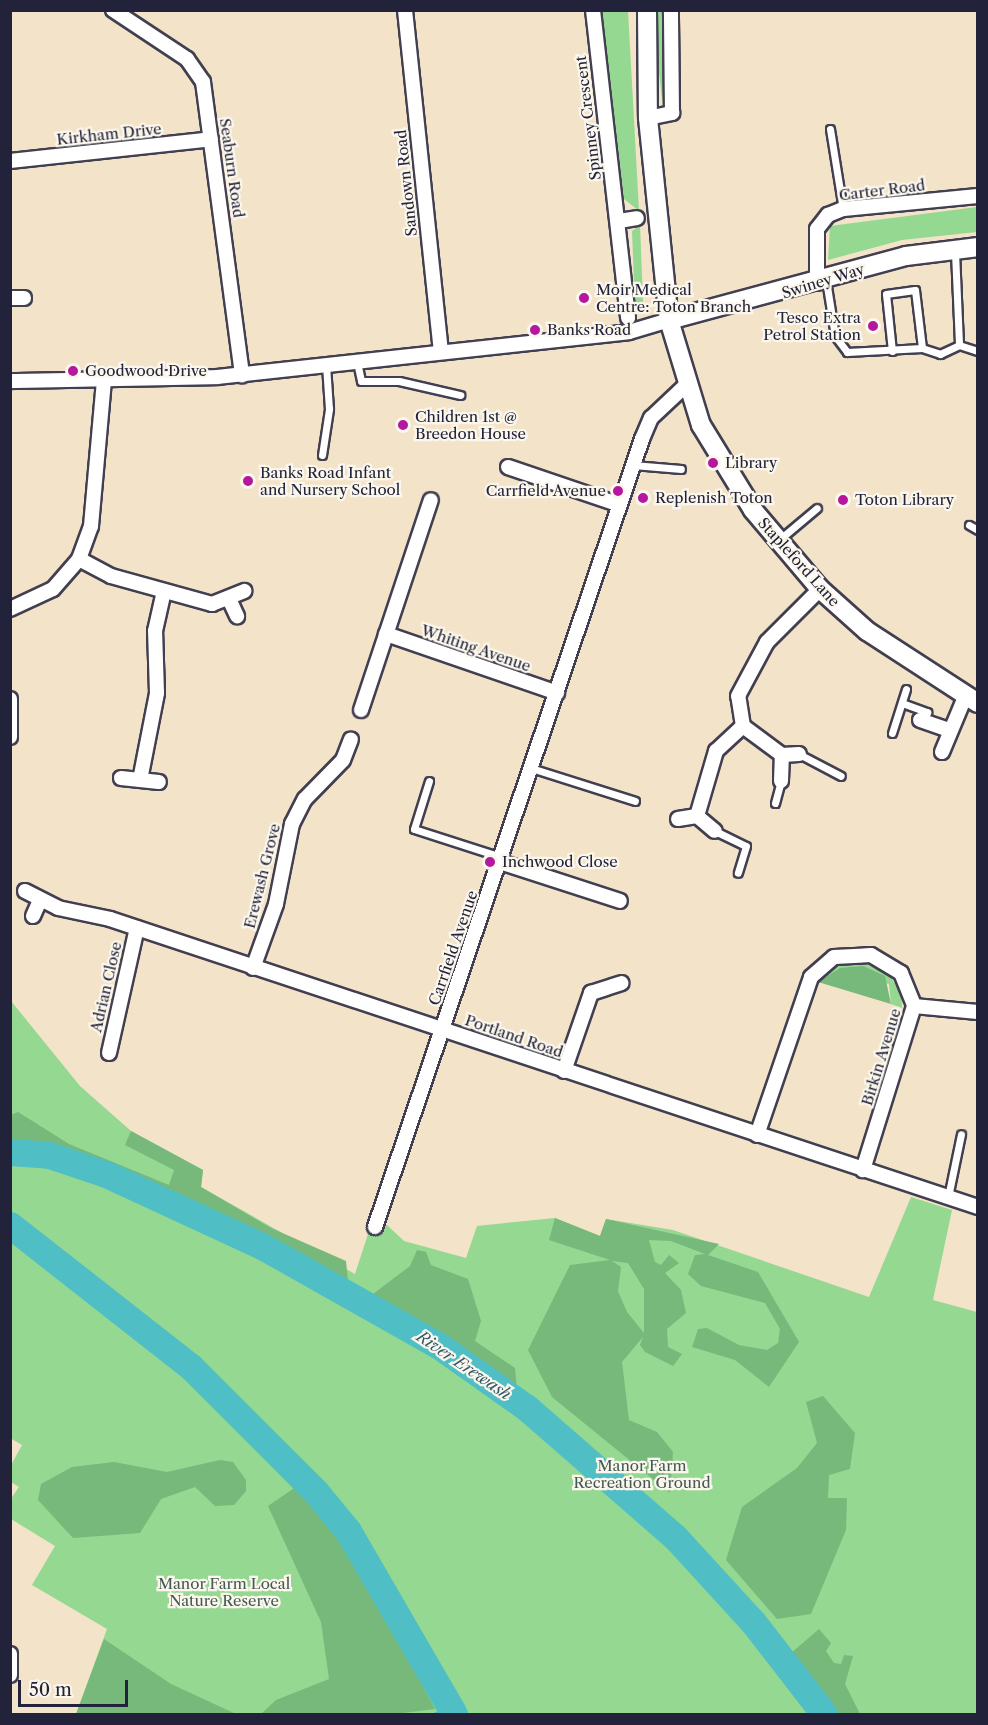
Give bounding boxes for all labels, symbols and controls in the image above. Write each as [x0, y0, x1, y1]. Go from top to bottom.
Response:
street label: Spinney Crescent [571, 55, 605, 181]
street label: Seaburn Road [216, 117, 248, 219]
street label: Kirkham Drive [56, 120, 162, 148]
street label: Sandown Road [391, 129, 421, 237]
street label: Carter Road [838, 176, 926, 204]
street label: Swiney Way [779, 260, 867, 302]
place label: Moir Medical Centre: Toton Branch [596, 280, 751, 315]
marker: Moir Medical Centre: Toton Branch [577, 291, 591, 305]
place label: Tesco Extra Petrol Station [763, 308, 861, 343]
marker: Tesco Extra Petrol Station [866, 319, 880, 333]
place label: Banks Road [547, 321, 631, 339]
marker: Banks Road [528, 323, 542, 337]
place label: Goodwood Drive [85, 362, 207, 380]
marker: Goodwood Drive [66, 364, 80, 378]
place label: Children 1st @ Breedon House [415, 407, 526, 442]
marker: Children 1st @ Breedon House [396, 418, 410, 432]
place label: Library [725, 454, 777, 472]
marker: Library [706, 456, 720, 470]
place label: Banks Road Infant and Nursery School [260, 463, 401, 498]
marker: Banks Road Infant and Nursery School [241, 474, 255, 488]
place label: Carrfield Avenue [485, 482, 606, 500]
marker: Carrfield Avenue [611, 484, 625, 498]
place label: Replenish Toton [655, 489, 773, 507]
marker: Replenish Toton [636, 491, 650, 505]
place label: Toton Library [855, 491, 954, 509]
marker: Toton Library [836, 493, 850, 507]
street label: Stapleford Lane [754, 514, 844, 610]
street label: Whiting Avenue [419, 621, 533, 675]
street label: Erewash Grove [240, 822, 284, 930]
place label: Inchwood Close [502, 853, 618, 871]
marker: Inchwood Close [483, 855, 497, 869]
street label: Carrfield Avenue [425, 888, 481, 1008]
street label: Adrian Close [87, 940, 125, 1034]
street label: Birkin Avenue [858, 1006, 904, 1108]
street label: Portland Road [463, 1011, 565, 1061]
water label: River Erewash [413, 1326, 515, 1404]
park label: Manor Farm Recreation Ground [573, 1456, 711, 1491]
park label: Manor Farm Local Nature Reserve [158, 1574, 290, 1609]
scale bar [21, 1668, 130, 1706]
text: 50 m [29, 1679, 72, 1701]

